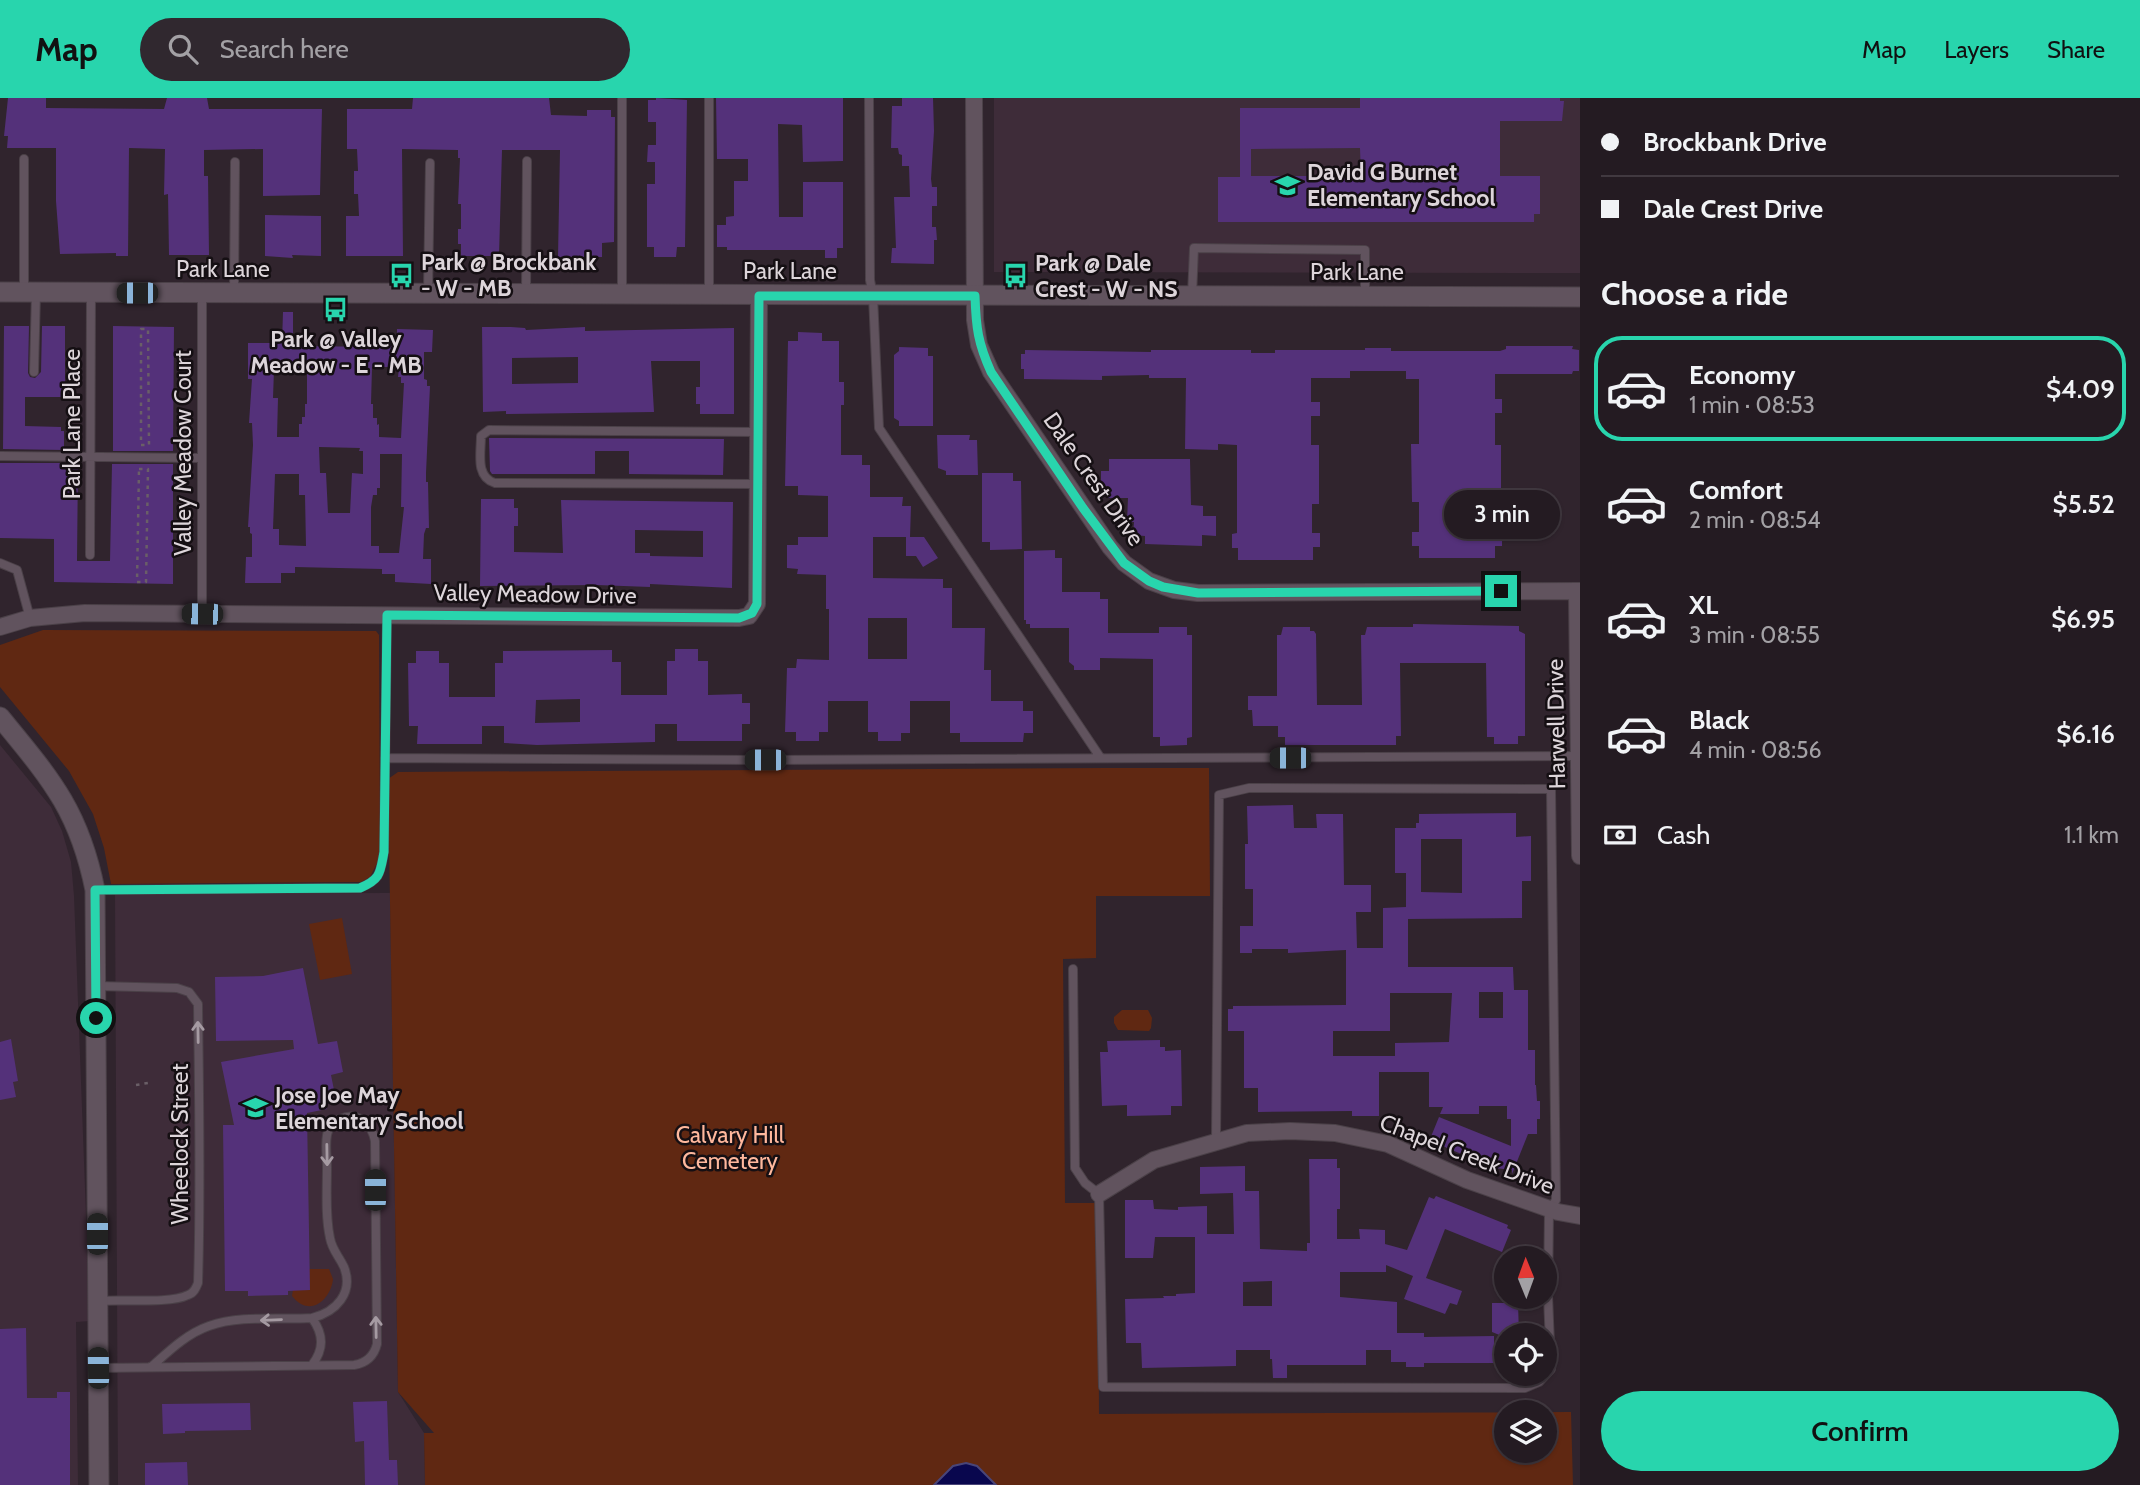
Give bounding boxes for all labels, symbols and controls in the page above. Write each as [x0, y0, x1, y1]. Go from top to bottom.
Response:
search box [140, 18, 630, 81]
text: Map [35, 29, 98, 69]
icon: search [164, 30, 202, 68]
text: Search here [220, 33, 349, 65]
text: Map [1862, 35, 1906, 64]
text: Layers [1944, 35, 2009, 64]
text: Share [2047, 35, 2105, 64]
text: Brockbank Drive [1643, 126, 1827, 158]
place label: David G Burnet Elementary School [1307, 158, 1495, 212]
school or university icon: David G Burnet Elementary School [1273, 171, 1301, 199]
text: Dale Crest Drive [1643, 193, 1823, 225]
place label: Park @ Brockbank - W - MB [421, 248, 597, 302]
place label: Park @ Dale Crest - W - NS [1035, 249, 1178, 303]
street label: Park Lane [176, 255, 270, 283]
street label: Park Lane [743, 257, 837, 285]
street label: Park Lane [1310, 258, 1404, 286]
bus stop icon: Park @ Brockbank - W - MB [387, 261, 415, 289]
bus stop icon: Park @ Dale Crest - W - NS [1001, 262, 1029, 290]
text: Choose a ride [1601, 274, 1788, 313]
car [117, 283, 159, 304]
bus stop icon: Park @ Valley Meadow - E - MB [322, 295, 350, 323]
place label: Park @ Valley Meadow - E - MB [250, 325, 422, 379]
street label: Park Lane Place [58, 349, 86, 499]
street label: Valley Meadow Court [169, 350, 197, 556]
icon: car [1605, 357, 1668, 420]
text: Economy [1689, 359, 1795, 391]
text: $4.09 [2046, 373, 2115, 405]
text: 1 min · 08:53 [1689, 391, 1815, 419]
street label: Dale Crest Drive [1038, 407, 1151, 551]
icon: car [1605, 472, 1668, 535]
text: Comfort [1689, 474, 1783, 506]
text: $5.52 [2053, 488, 2115, 520]
callout: 3 min [1443, 490, 1559, 538]
text: 3 min [1474, 500, 1530, 528]
text: 2 min · 08:54 [1689, 506, 1820, 534]
route end [1485, 575, 1517, 607]
street label: Valley Meadow Drive [433, 578, 637, 610]
icon: car [1605, 587, 1668, 650]
text: XL [1689, 589, 1718, 621]
car [181, 603, 224, 625]
text: $6.95 [2051, 603, 2115, 635]
text: 3 min · 08:55 [1689, 621, 1820, 649]
street label: Harwell Drive [1541, 658, 1571, 789]
icon: car [1605, 702, 1668, 765]
text: Black [1689, 704, 1749, 736]
text: $6.16 [2056, 718, 2115, 750]
text: 4 min · 08:56 [1689, 736, 1821, 764]
car [1270, 748, 1312, 769]
car [745, 750, 787, 771]
icon: cash [1601, 816, 1639, 854]
text: Cash [1657, 819, 1710, 851]
text: 1.1 km [2064, 821, 2119, 849]
route start [80, 1002, 112, 1034]
one-way arrow [191, 1021, 205, 1044]
street label: Wheelock Street [166, 1063, 194, 1224]
place label: Jose Joe May Elementary School [274, 1081, 463, 1135]
school or university icon: Jose Joe May Elementary School [241, 1094, 269, 1122]
street label: Chapel Creek Drive [1376, 1108, 1558, 1200]
park label: Calvary Hill Cemetery [676, 1121, 785, 1175]
one-way arrow [320, 1143, 333, 1166]
car [365, 1169, 386, 1211]
car [87, 1213, 108, 1255]
north arrow [1494, 1246, 1558, 1309]
map controls [1494, 1246, 1557, 1463]
one-way arrow [260, 1313, 283, 1326]
one-way arrow [369, 1315, 383, 1338]
button: locate [1494, 1323, 1557, 1386]
car [88, 1347, 109, 1389]
button: Confirm [1601, 1391, 2119, 1471]
button: layers [1494, 1400, 1557, 1463]

